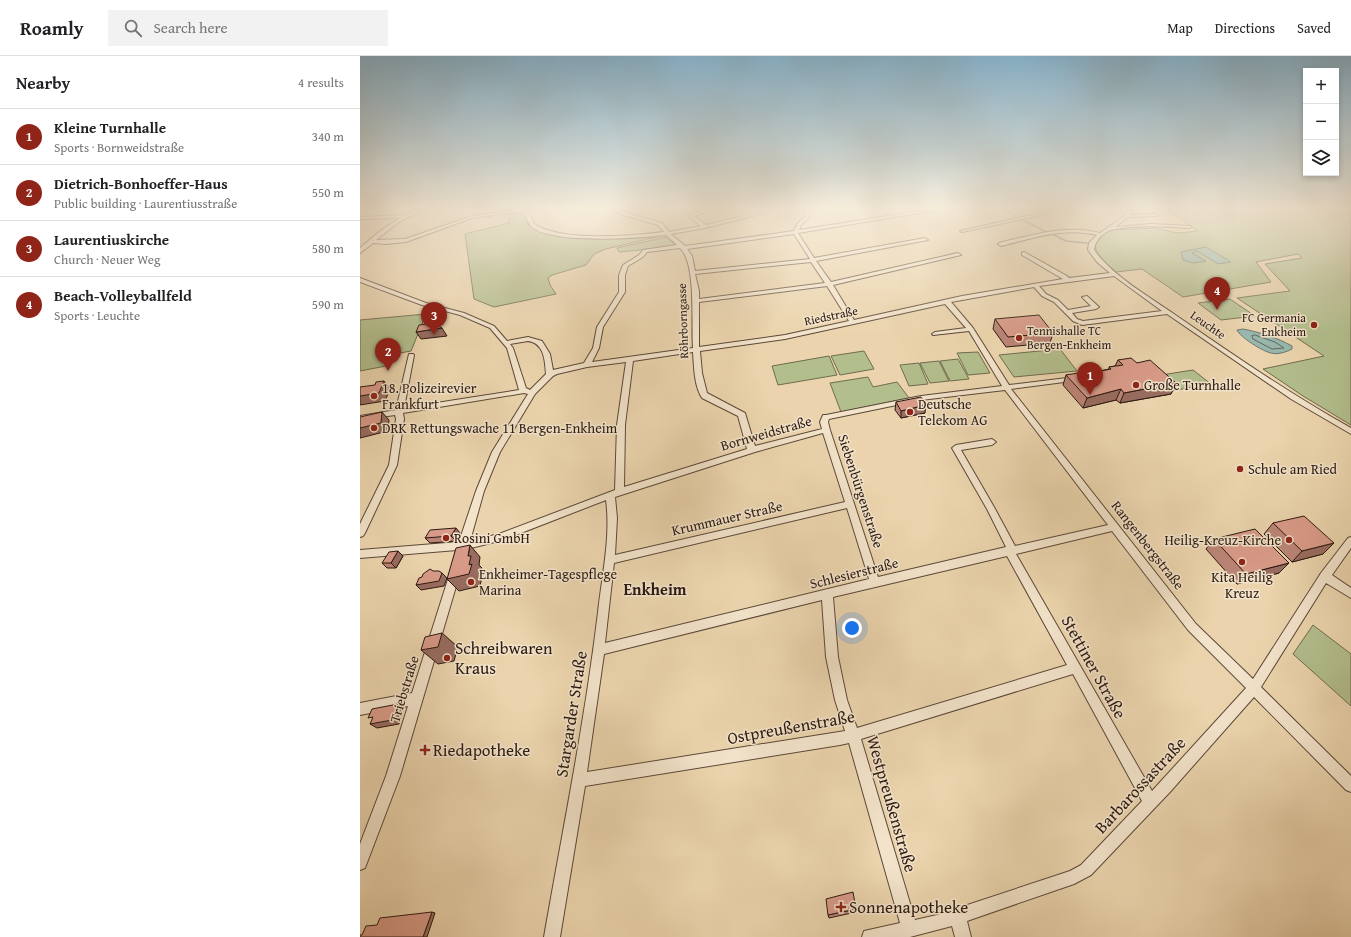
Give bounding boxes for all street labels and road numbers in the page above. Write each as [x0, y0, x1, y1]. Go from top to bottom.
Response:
street label: Röhrborngasse [673, 283, 692, 359]
street label: Riedstraße [802, 301, 860, 329]
street label: Leuchte [1187, 306, 1230, 343]
street label: Bornweidstraße [718, 410, 814, 456]
street label: Siebenbürgenstraße [833, 432, 889, 551]
street label: Krummauer Straße [670, 495, 785, 540]
street label: Rangenbergstraße [1107, 496, 1189, 594]
street label: Schlesierstraße [808, 552, 901, 594]
street label: Stettiner Straße [1056, 611, 1133, 723]
street label: Stargarder Straße [548, 649, 593, 779]
street label: Triebstraße [384, 653, 424, 725]
street label: Ostpreußenstraße [725, 703, 857, 750]
street label: Barbarossastraße [1088, 731, 1191, 839]
street label: Westpreußenstraße [861, 733, 924, 875]

